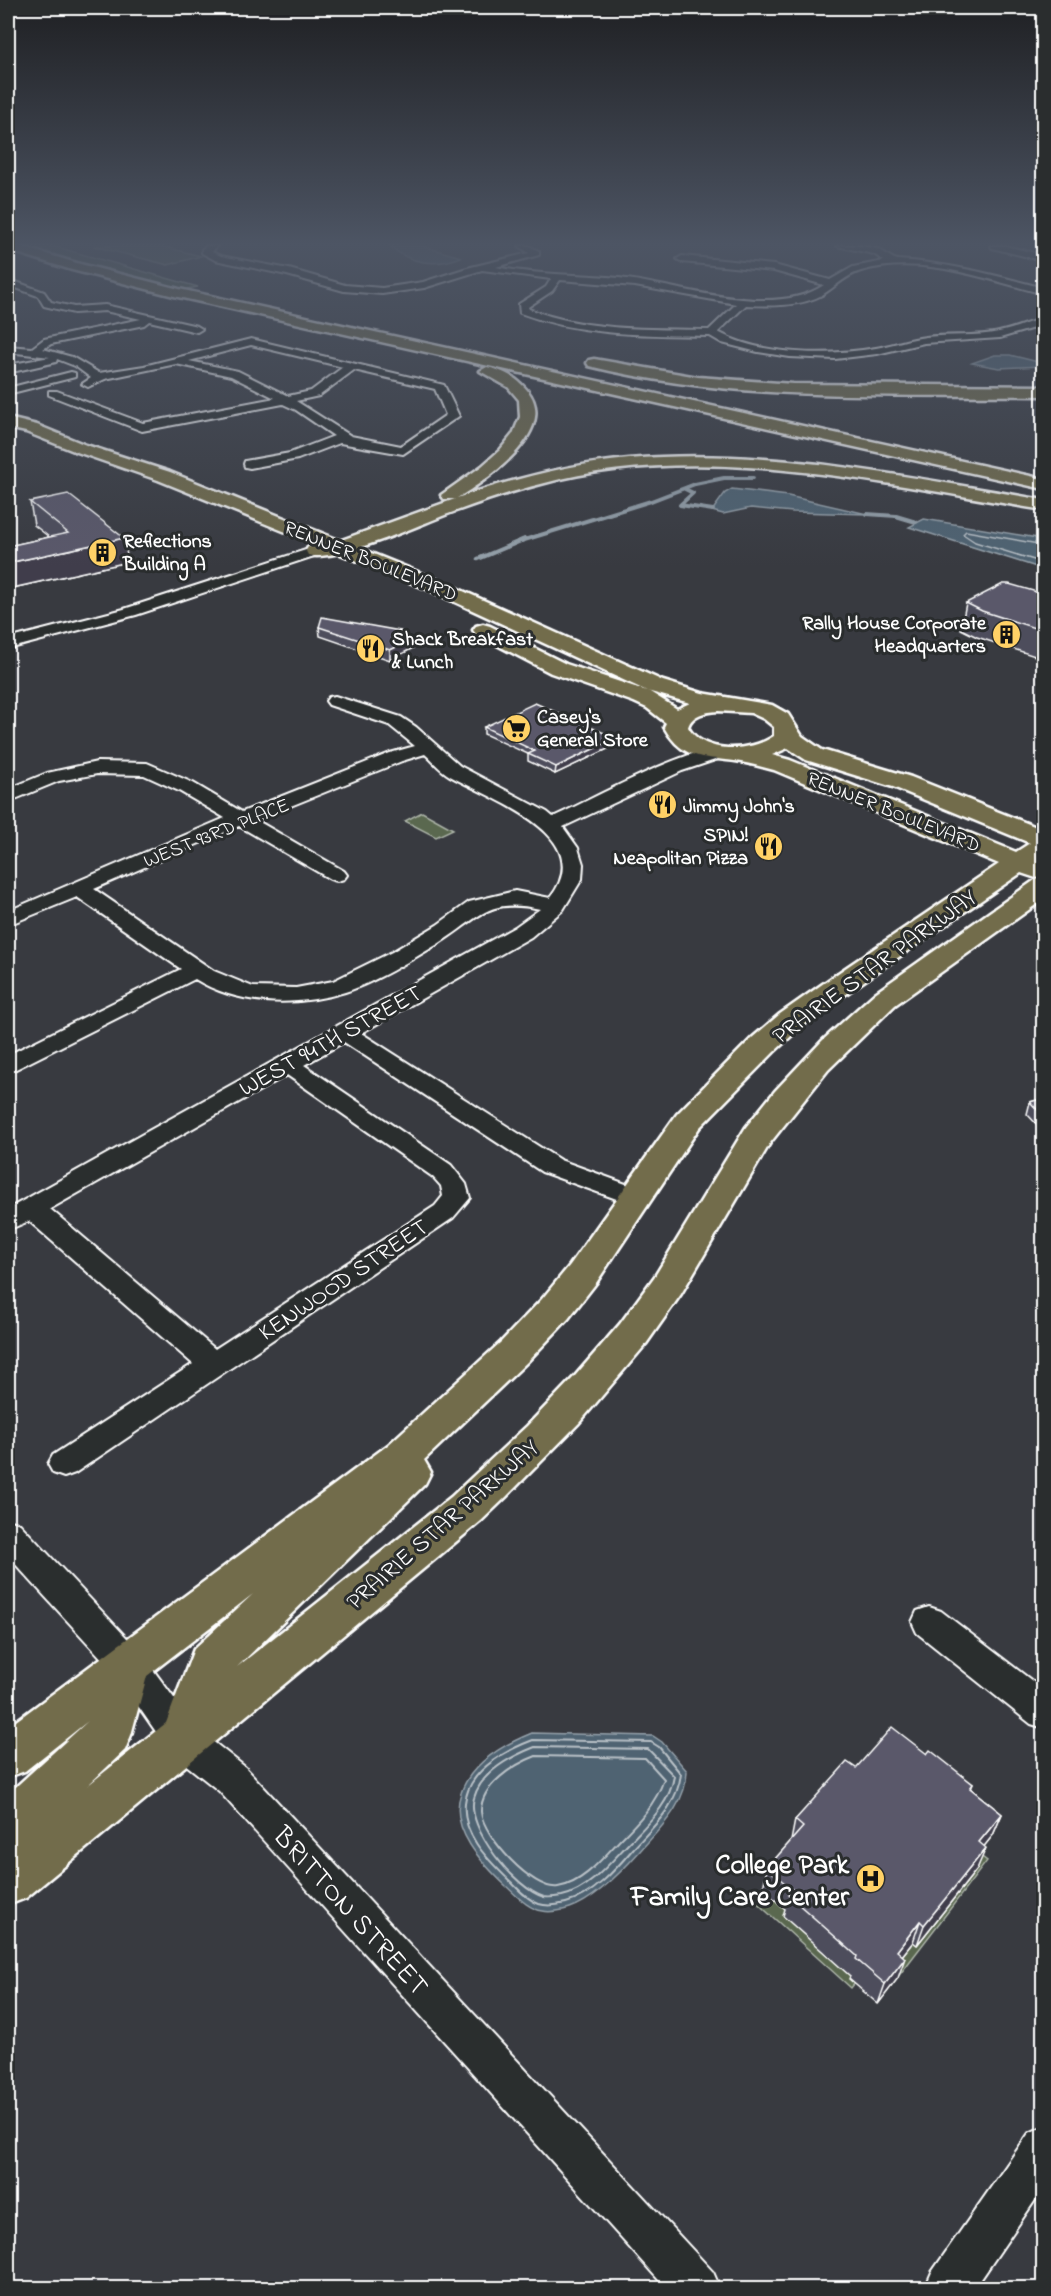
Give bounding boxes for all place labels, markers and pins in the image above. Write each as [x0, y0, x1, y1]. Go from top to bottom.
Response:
place label: Reflections Building A [122, 528, 212, 581]
building icon: Reflections Building A [86, 536, 118, 568]
place label: Rally House Corporate Headquarters [802, 610, 987, 662]
building icon: Rally House Corporate Headquarters [991, 618, 1023, 650]
place label: Shack Breakfast & Lunch [391, 626, 533, 678]
restaurant icon: Shack Breakfast & Lunch [355, 633, 387, 665]
place label: Casey's General Store [537, 704, 649, 756]
supermarket icon: Casey's General Store [500, 712, 532, 744]
restaurant icon: Jimmy John's [646, 789, 678, 821]
place label: Jimmy John's [683, 793, 795, 823]
place label: SPIN! Neapolitan Pizza [613, 822, 749, 874]
restaurant icon: SPIN! Neapolitan Pizza [753, 830, 785, 862]
place label: College Park Family Care Center [629, 1846, 850, 1919]
hospital icon: College Park Family Care Center [854, 1863, 886, 1895]

